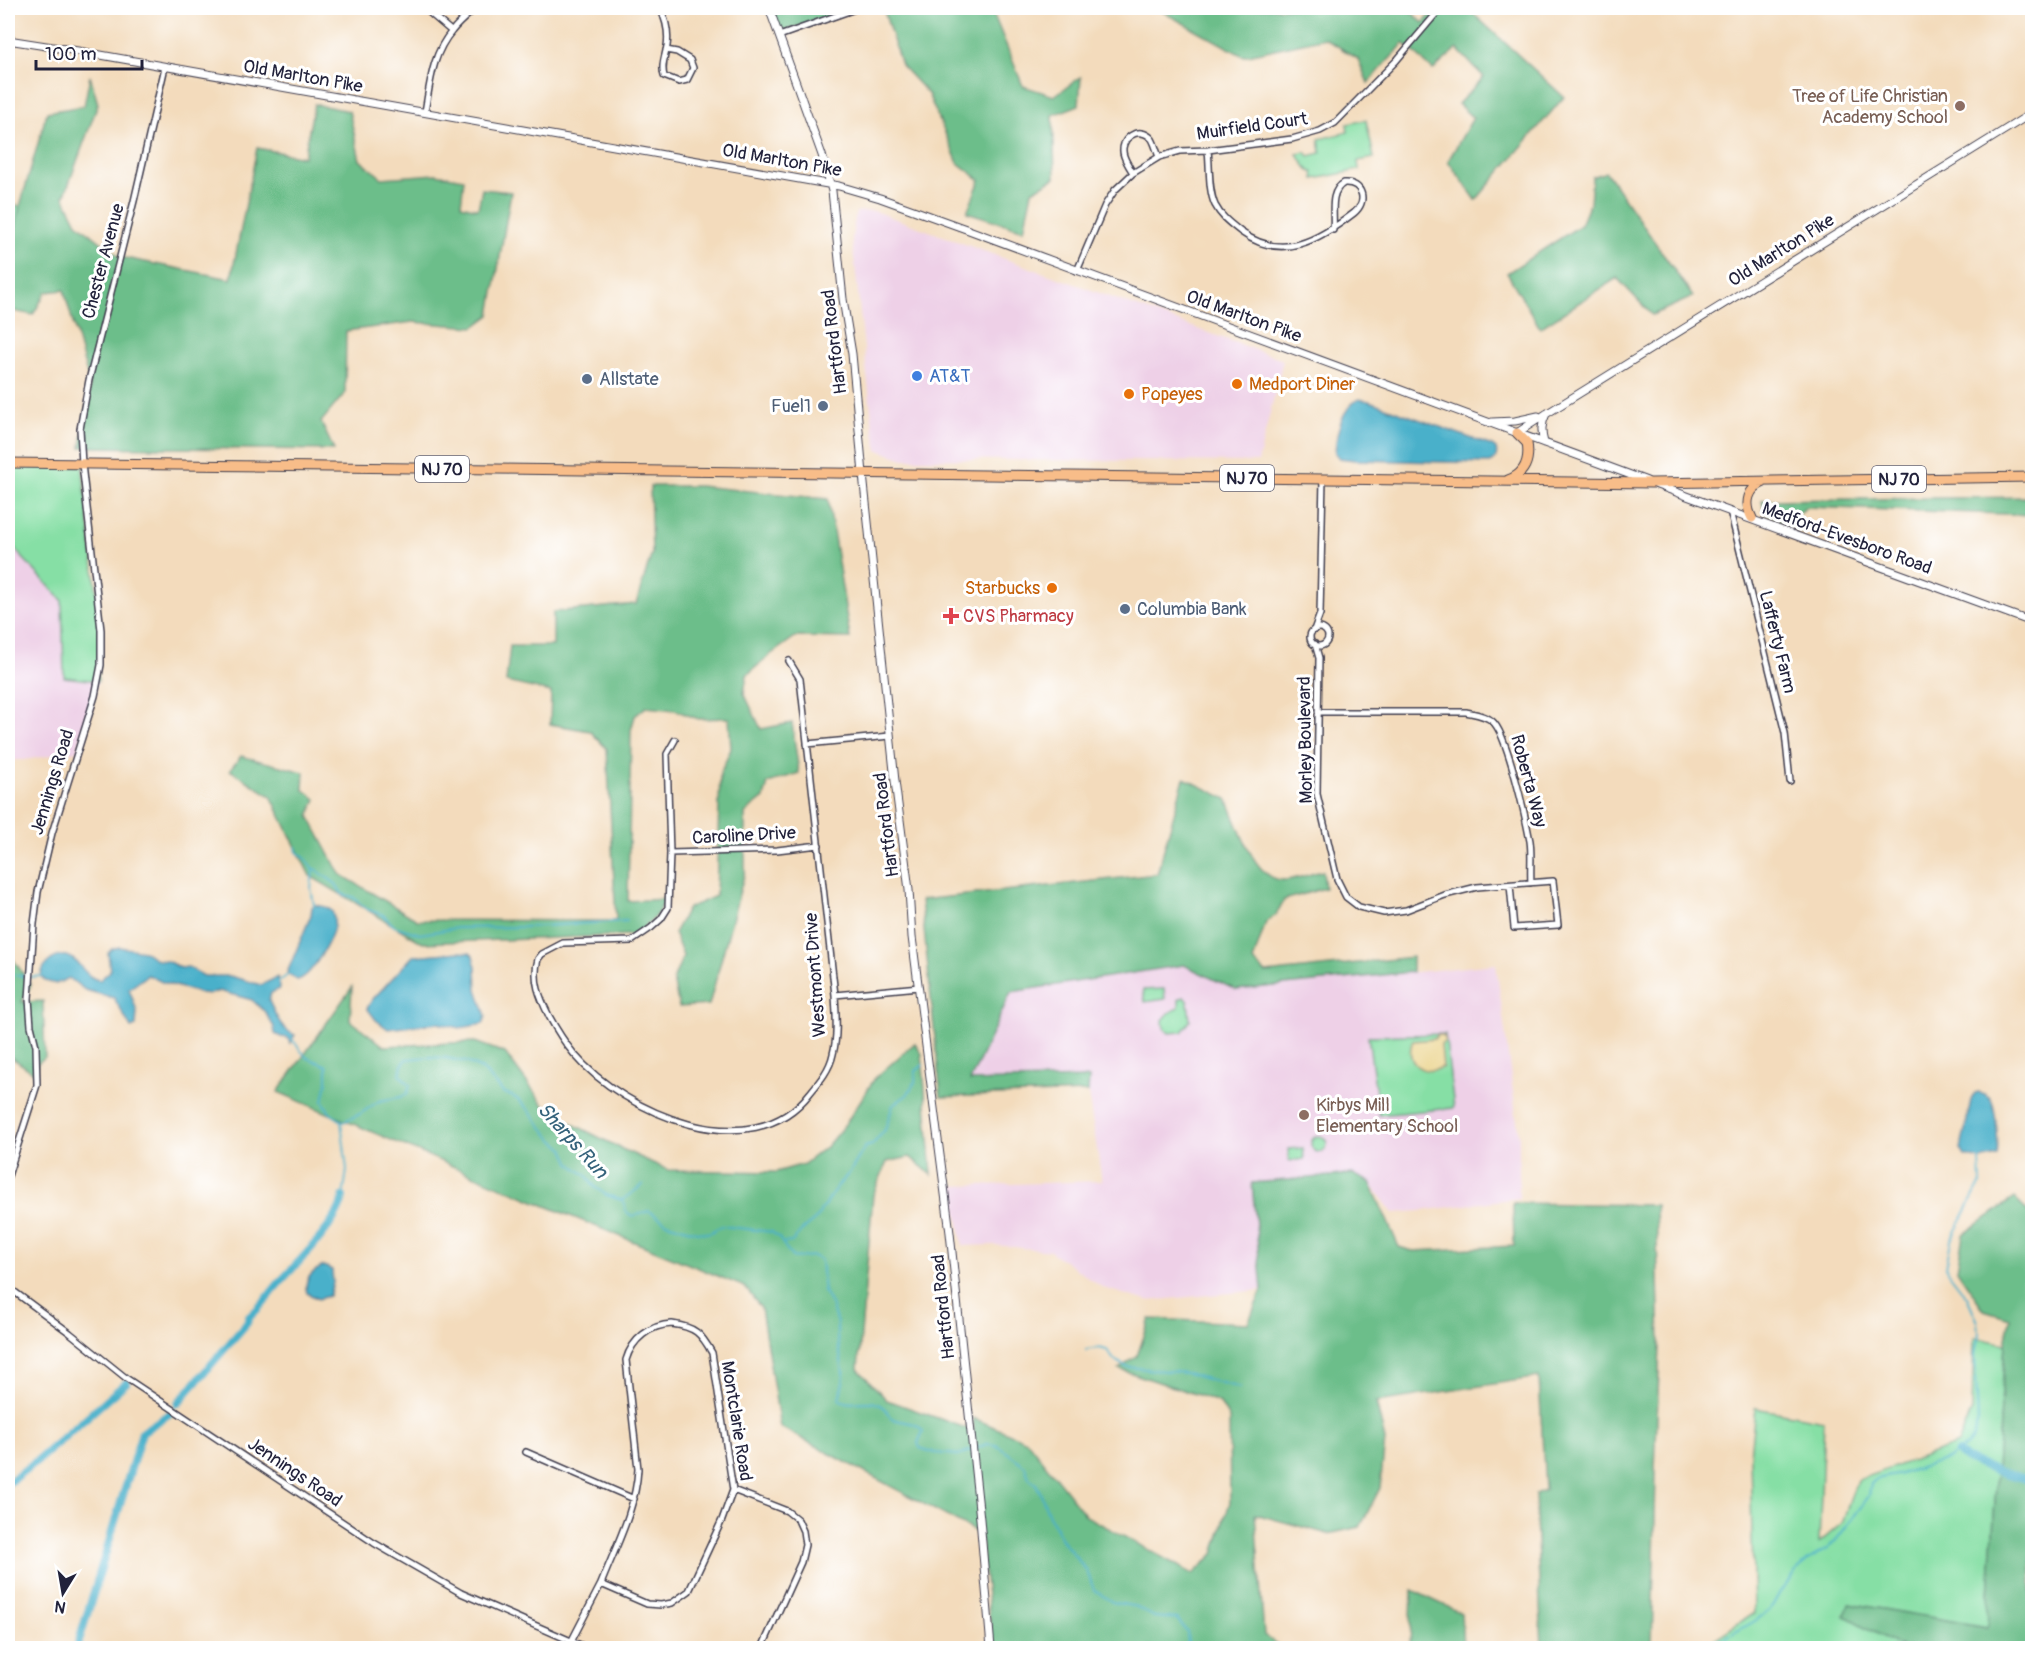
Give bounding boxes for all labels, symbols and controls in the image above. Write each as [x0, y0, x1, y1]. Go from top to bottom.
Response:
scale bar [36, 33, 142, 71]
text: 100 m [45, 43, 97, 66]
street label: Old Marlton Pike [241, 55, 365, 98]
place label: Tree of Life Christian Academy School [1792, 85, 1948, 129]
marker: Tree of Life Christian Academy School [1953, 99, 1967, 113]
street label: Muirfield Court [1195, 107, 1310, 146]
street label: Old Marlton Pike [720, 139, 844, 182]
street label: Chester Avenue [77, 201, 130, 321]
street label: Old Marlton Pike [1724, 209, 1839, 292]
street label: Old Marlton Pike [1183, 285, 1305, 348]
street label: Hartford Road [817, 288, 852, 396]
place label: AT&T [929, 365, 971, 388]
place label: Allstate [599, 368, 659, 391]
marker: AT&T [910, 369, 924, 383]
marker: Allstate [580, 372, 594, 386]
place label: Medport Diner [1249, 373, 1356, 396]
marker: Medport Diner [1230, 377, 1244, 391]
place label: Popeyes [1141, 383, 1203, 406]
marker: Popeyes [1122, 387, 1136, 401]
place label: Fuel1 [771, 395, 811, 418]
marker: Fuel1 [816, 399, 830, 413]
road number: NJ 70 [415, 456, 469, 482]
road number: NJ 70 [1220, 465, 1274, 491]
road number: NJ 70 [1872, 466, 1926, 492]
street label: Medford-Evesboro Road [1759, 497, 1935, 580]
place label: Starbucks [965, 577, 1040, 600]
marker: Starbucks [1045, 581, 1059, 595]
street label: Lafferty Farm [1754, 588, 1801, 696]
place label: Columbia Bank [1137, 598, 1247, 621]
marker: Columbia Bank [1118, 602, 1132, 616]
place label: CVS Pharmacy [963, 605, 1074, 628]
marker: CVS Pharmacy [944, 609, 958, 623]
street label: Morley Boulevard [1293, 676, 1318, 804]
street label: Jennings Road [26, 727, 79, 838]
street label: Roberta Way [1505, 732, 1552, 830]
street label: Hartford Road [869, 771, 904, 879]
street label: Caroline Drive [692, 821, 797, 850]
street label: Westmont Drive [800, 912, 831, 1038]
place label: Kirbys Mill Elementary School [1316, 1094, 1458, 1138]
water label: Sharps Run [532, 1097, 614, 1185]
marker: Kirbys Mill Elementary School [1297, 1108, 1311, 1122]
street label: Hartford Road [927, 1253, 960, 1361]
street label: Montclarie Road [716, 1359, 757, 1483]
street label: Jennings Road [243, 1432, 346, 1512]
north arrow [33, 1563, 93, 1623]
text: N [53, 1596, 68, 1618]

